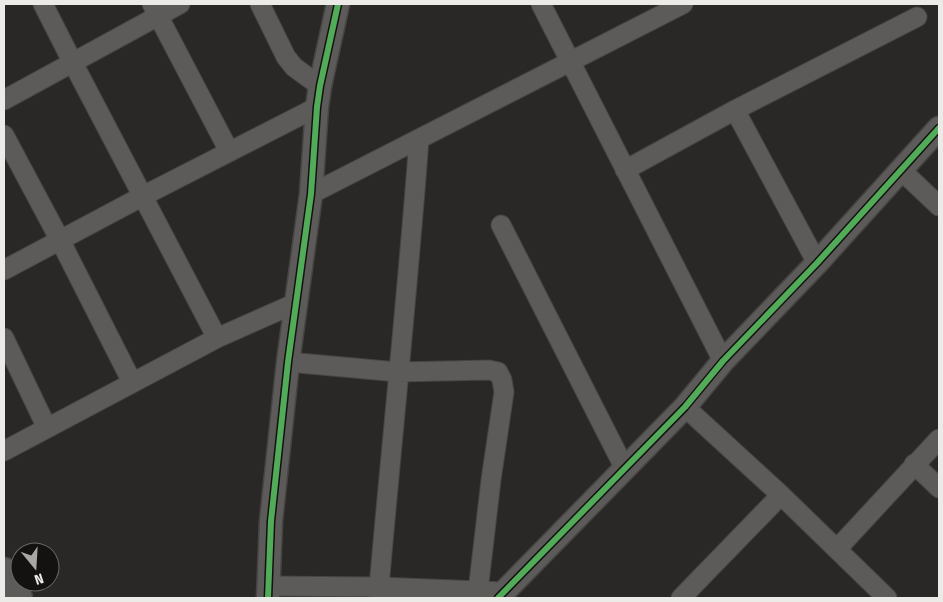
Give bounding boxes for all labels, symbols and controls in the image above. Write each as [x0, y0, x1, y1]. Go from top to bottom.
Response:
north arrow [10, 542, 60, 592]
text: N [32, 570, 45, 588]

